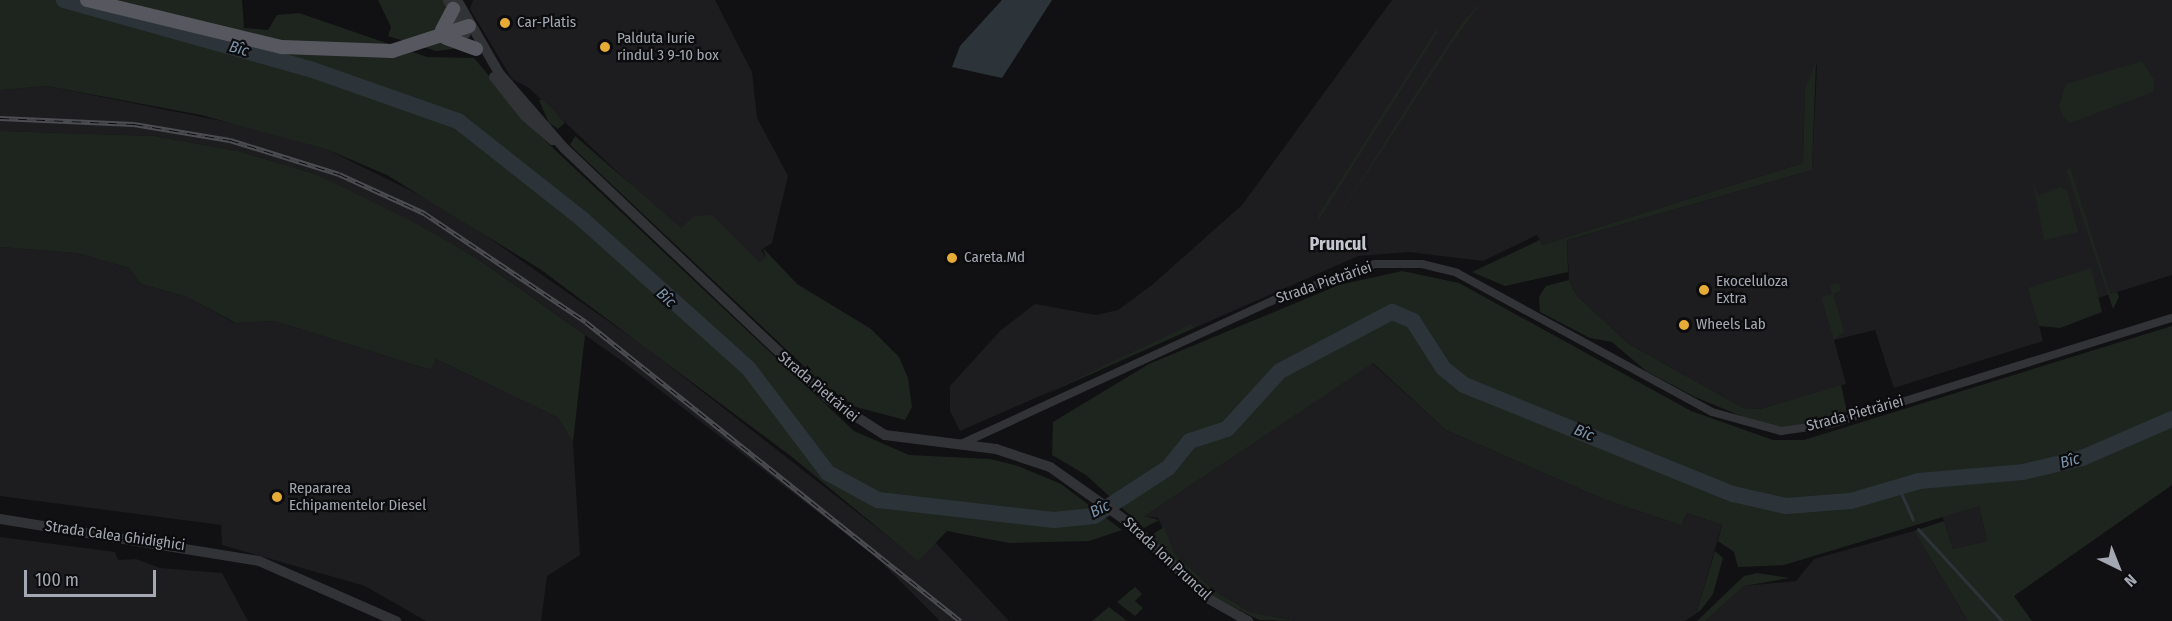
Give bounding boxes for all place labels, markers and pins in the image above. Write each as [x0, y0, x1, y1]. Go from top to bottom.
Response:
place label: Car-Platis [517, 14, 576, 32]
marker: Car-Platis [498, 16, 512, 30]
place label: Palduta Iurie rindul 3 9-10 box [617, 29, 719, 64]
marker: Palduta Iurie rindul 3 9-10 box [598, 40, 612, 54]
place label: Careta.Md [964, 249, 1025, 267]
marker: Careta.Md [945, 251, 959, 265]
place label: Eкoceluloza Extra [1716, 272, 1788, 307]
marker: Eкoceluloza Extra [1697, 283, 1711, 297]
place label: Wheels Lab [1696, 316, 1766, 334]
marker: Wheels Lab [1677, 318, 1691, 332]
place label: Repararea Echipamentelor Diesel [289, 479, 426, 514]
marker: Repararea Echipamentelor Diesel [270, 490, 284, 504]

